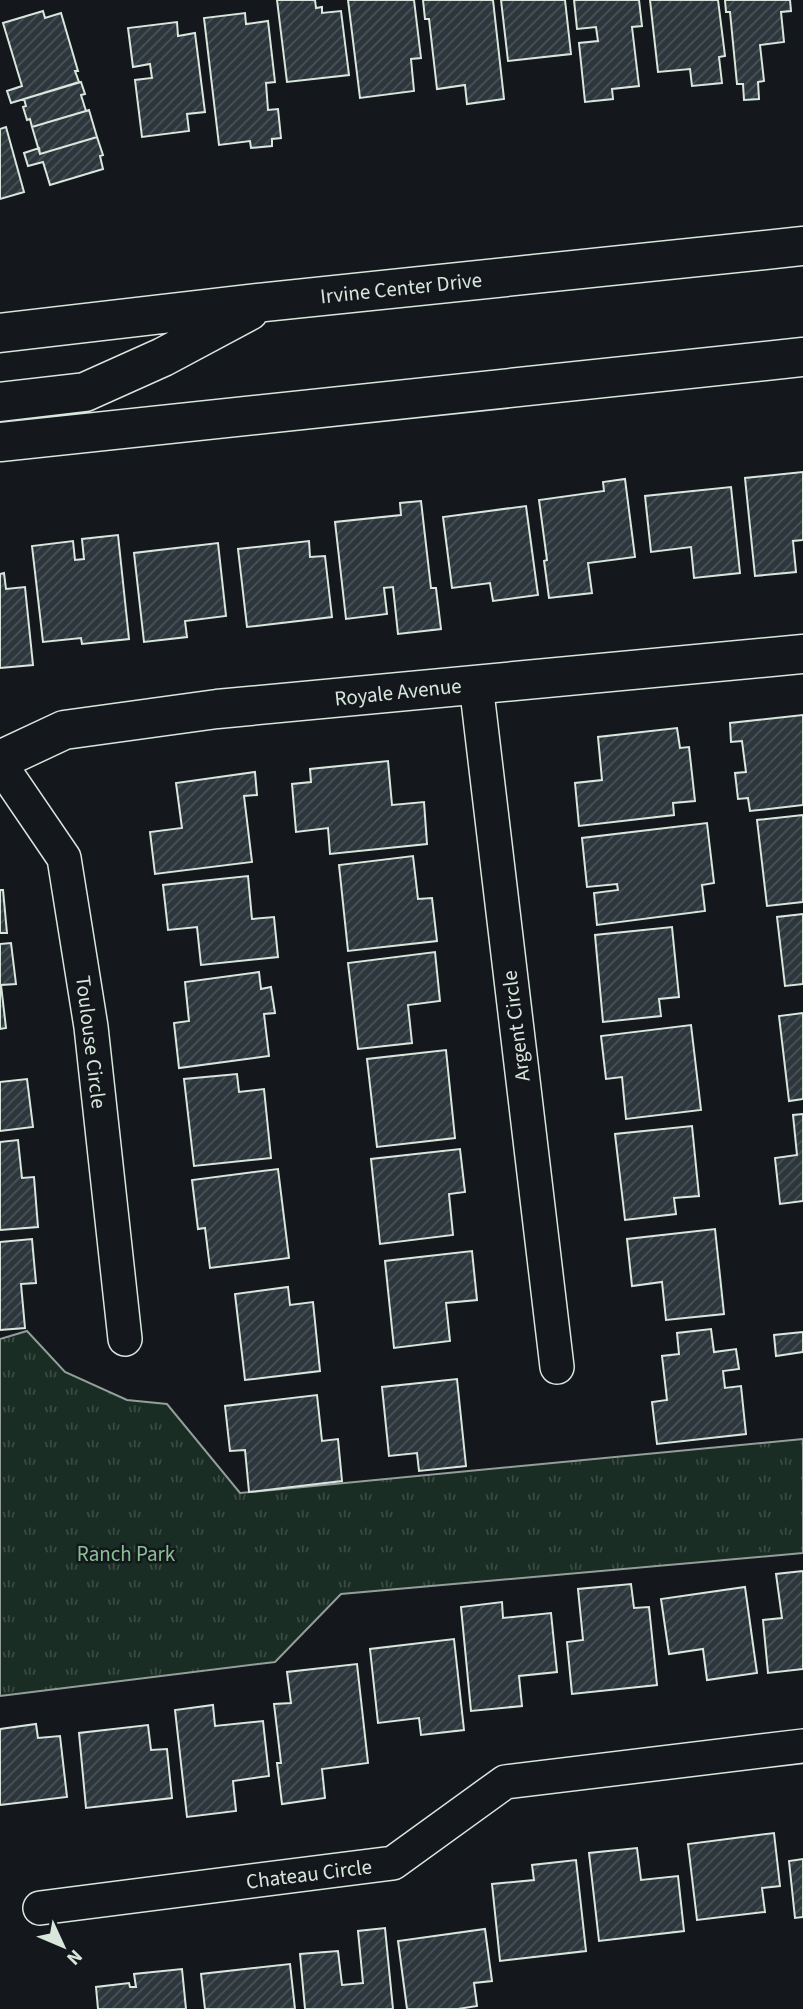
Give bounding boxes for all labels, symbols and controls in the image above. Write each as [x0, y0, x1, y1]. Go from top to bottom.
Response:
street label: Irvine Center Drive [319, 265, 483, 311]
street label: Royale Avenue [333, 670, 463, 714]
street label: Argent Circle [494, 969, 538, 1083]
street label: Toulouse Circle [68, 974, 114, 1110]
park label: Ranch Park [77, 1539, 176, 1569]
street label: Chateau Circle [244, 1851, 374, 1897]
north arrow [28, 1911, 98, 1981]
text: N [60, 1943, 88, 1971]

